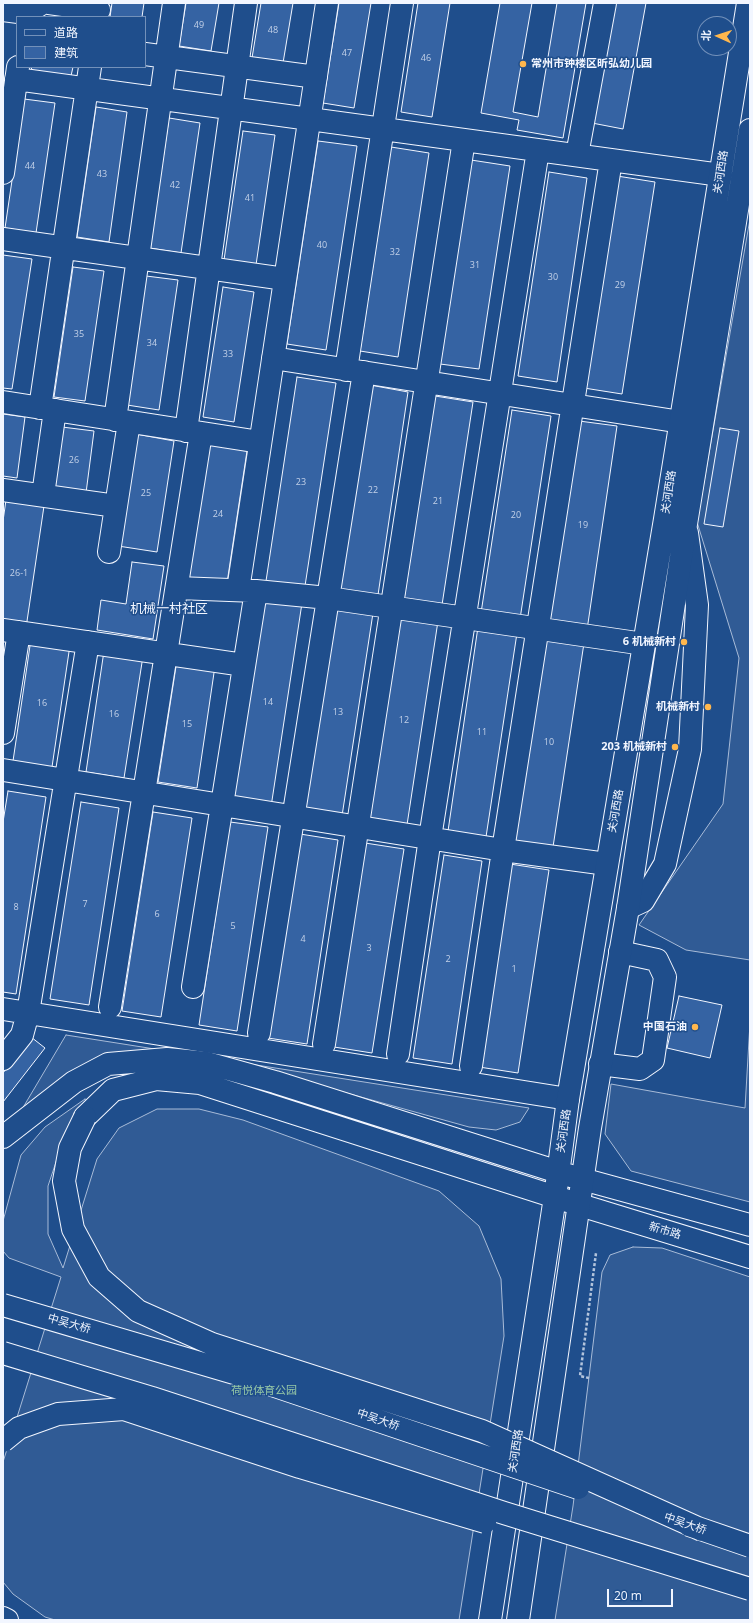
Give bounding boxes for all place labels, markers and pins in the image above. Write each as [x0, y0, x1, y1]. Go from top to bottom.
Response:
place label: 常州市钟楼区昕弘幼儿园 [531, 57, 652, 71]
marker: 常州市钟楼区昕弘幼儿园 [518, 59, 528, 69]
place label: 6 机械新村 [623, 635, 676, 649]
marker: 6 机械新村 [679, 637, 689, 647]
place label: 机械新村 [656, 700, 700, 714]
marker: 机械新村 [703, 702, 713, 712]
place label: 203 机械新村 [601, 740, 667, 754]
marker: 203 机械新村 [670, 742, 680, 752]
place label: 中国石油 [643, 1020, 687, 1034]
marker: 中国石油 [690, 1022, 700, 1032]

